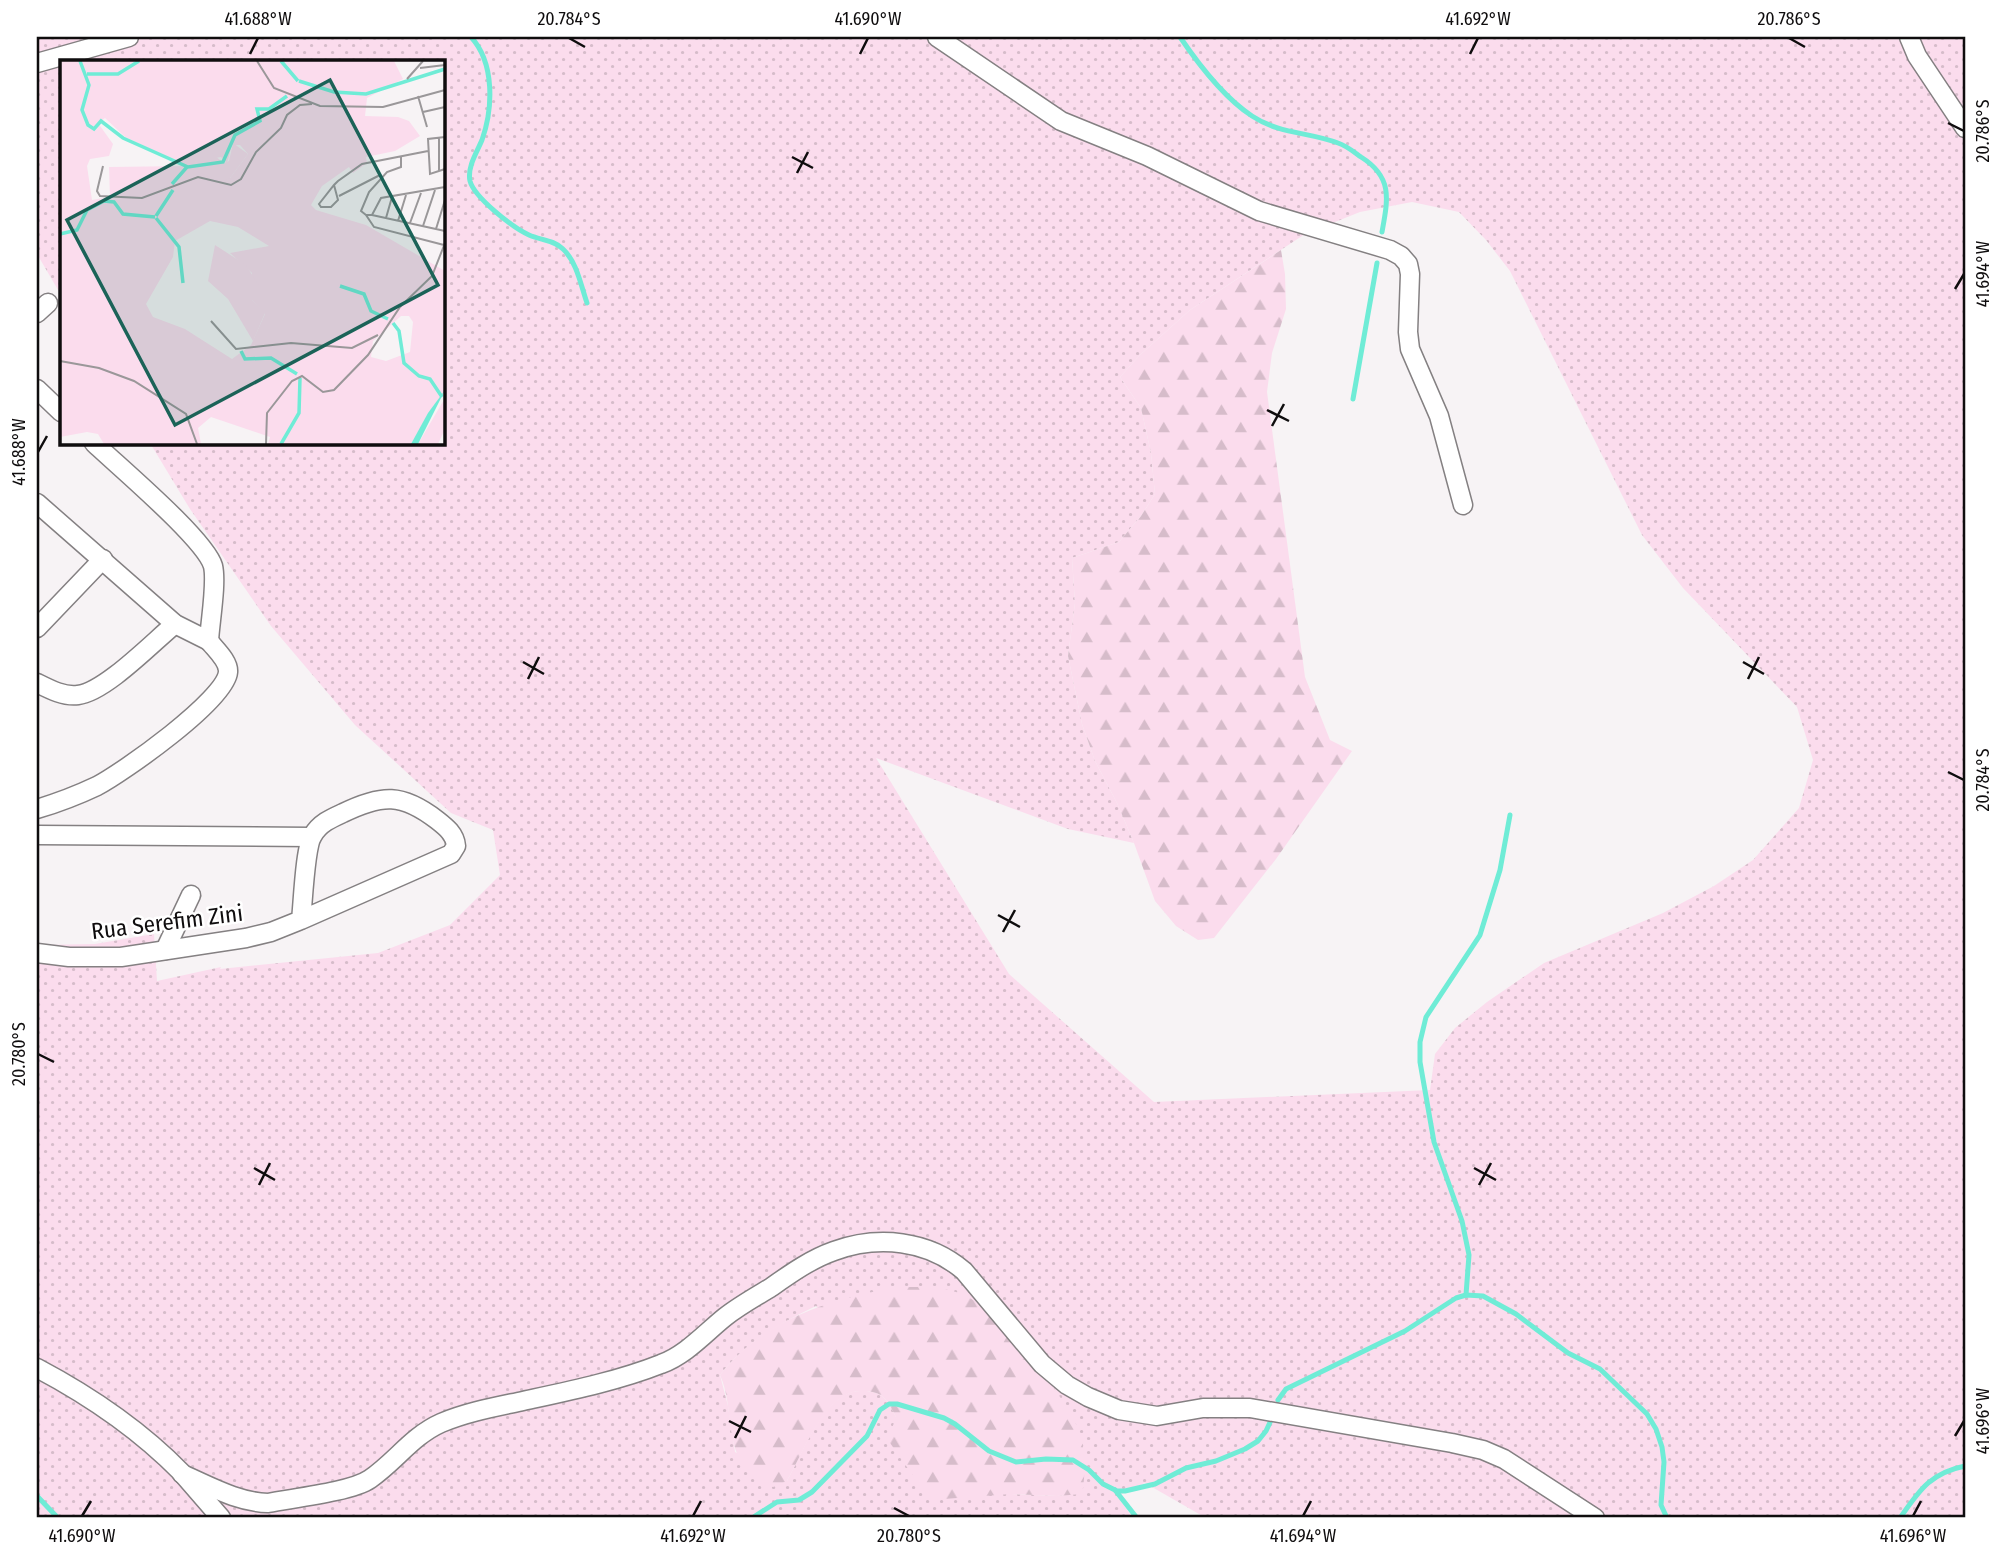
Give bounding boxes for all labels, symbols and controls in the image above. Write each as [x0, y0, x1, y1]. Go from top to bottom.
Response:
text: 41.688°W [224, 8, 292, 30]
text: 20.784°S [537, 8, 601, 30]
text: 41.690°W [834, 8, 902, 30]
text: 41.692°W [1445, 8, 1511, 30]
text: 20.786°S [1757, 8, 1821, 30]
inset map [60, 60, 444, 444]
text: 20.786°S [1972, 99, 1994, 163]
text: 41.694°W [1972, 240, 1994, 307]
text: 41.688°W [8, 418, 30, 486]
text: 20.784°S [1972, 748, 1994, 812]
street label: Rua Serefim Zini [90, 899, 244, 945]
text: 20.780°S [8, 1022, 30, 1086]
text: 41.696°W [1972, 1387, 1994, 1454]
text: 41.690°W [48, 1525, 116, 1547]
text: 41.692°W [660, 1525, 726, 1547]
text: 20.780°S [877, 1525, 941, 1547]
text: 41.694°W [1270, 1525, 1337, 1547]
text: 41.696°W [1880, 1525, 1947, 1547]

